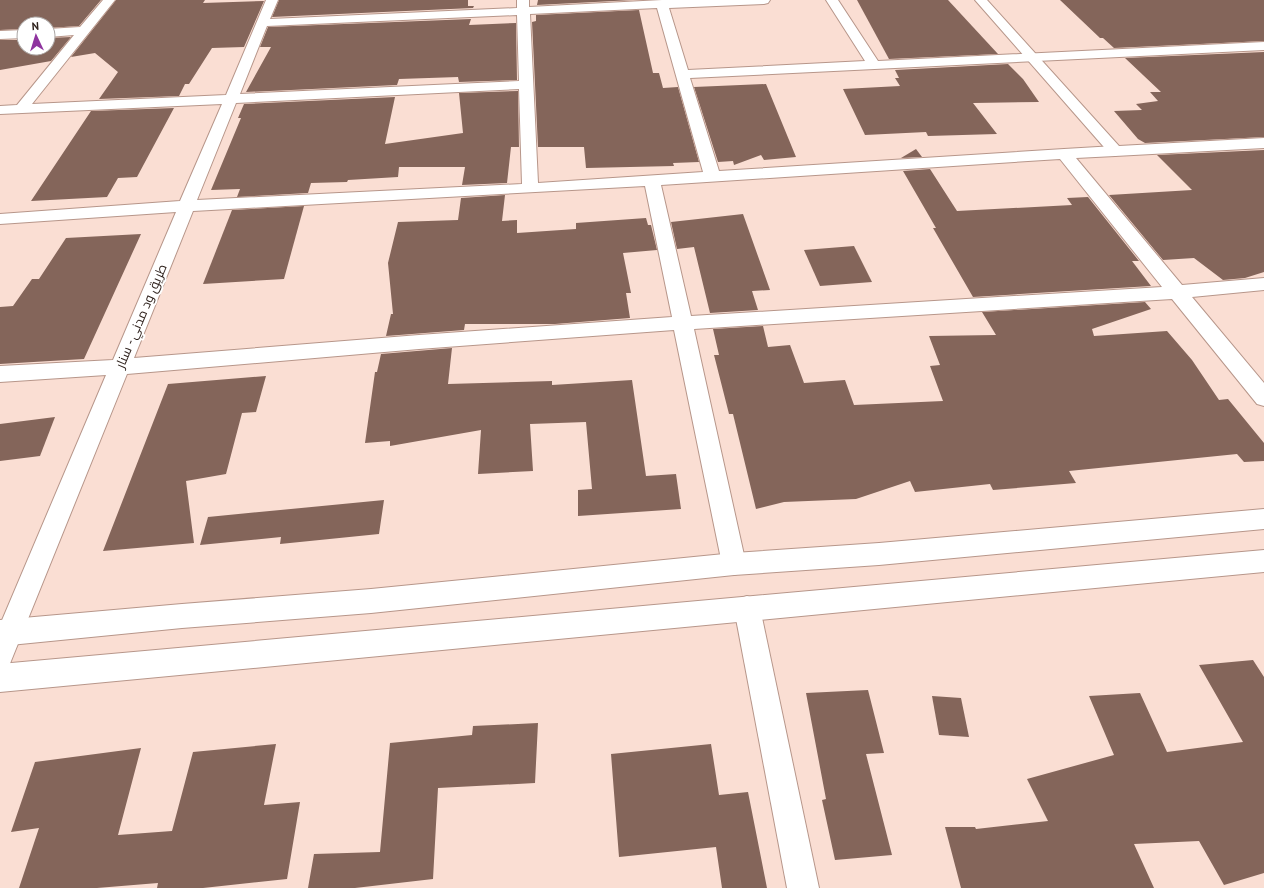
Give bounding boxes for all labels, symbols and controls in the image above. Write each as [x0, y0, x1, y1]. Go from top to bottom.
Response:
north arrow [16, 16, 56, 56]
text: N [31, 19, 39, 33]
street label: طريق ود مدني - سنار [111, 261, 172, 372]

